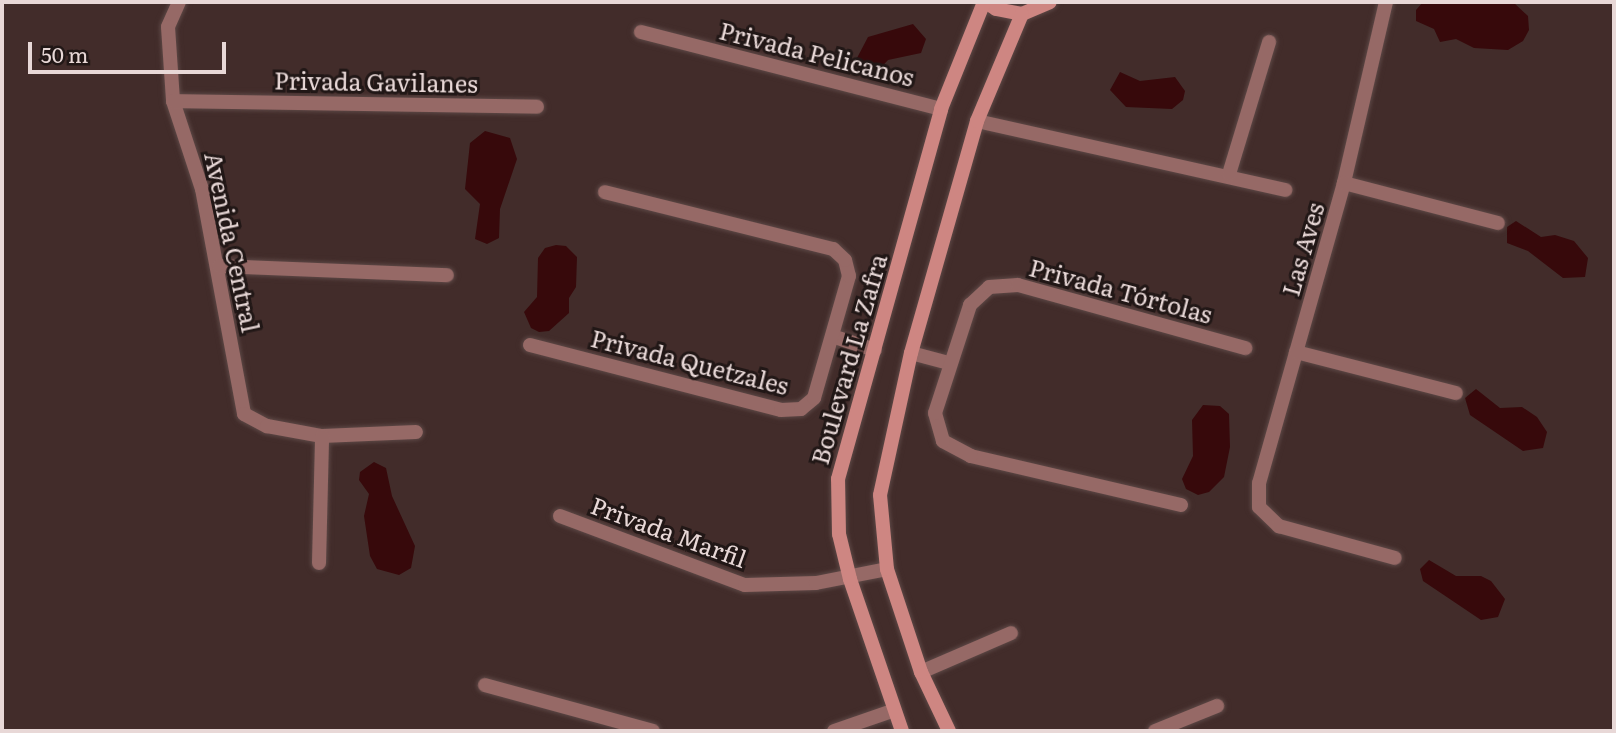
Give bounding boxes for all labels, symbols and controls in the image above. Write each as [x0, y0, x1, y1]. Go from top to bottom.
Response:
street label: Privada Pelicanos [717, 15, 917, 91]
scale bar [32, 28, 229, 72]
text: 50 m [41, 38, 88, 69]
street label: Privada Gavilanes [274, 65, 478, 97]
street label: Avenida Central [200, 149, 266, 335]
street label: Las Aves [1275, 199, 1329, 299]
street label: Boulevard La Zafra [804, 251, 892, 467]
street label: Privada Tórtolas [1026, 252, 1216, 328]
street label: Privada Quetzales [588, 323, 792, 399]
street label: Privada Marfil [587, 490, 751, 572]

